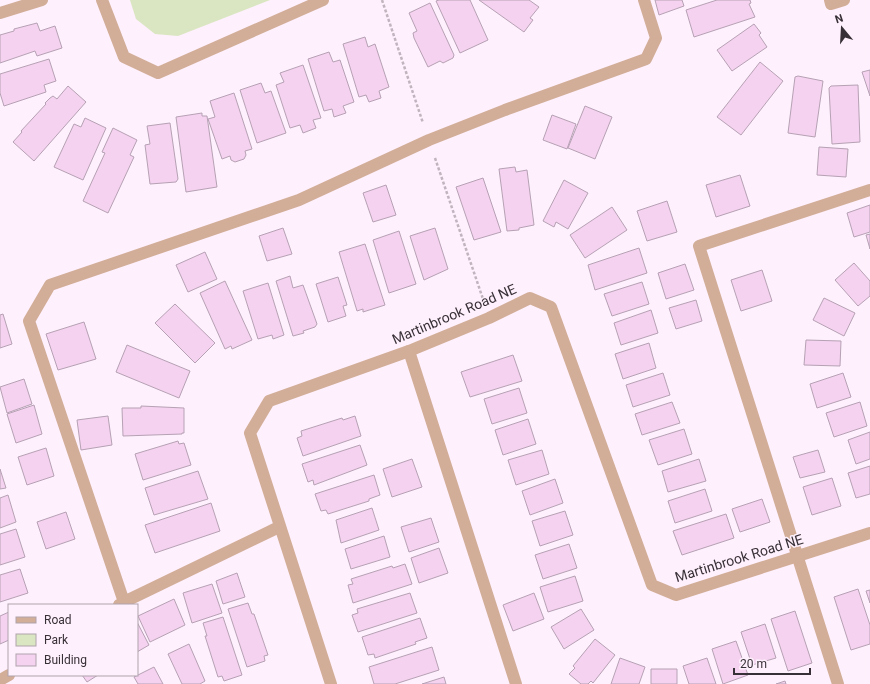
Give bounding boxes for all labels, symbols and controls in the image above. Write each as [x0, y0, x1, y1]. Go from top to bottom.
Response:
north arrow [822, 8, 862, 48]
text: N [833, 12, 845, 26]
street label: Martinbrook Road NE [390, 281, 518, 347]
street label: Martinbrook Road NE [673, 531, 805, 585]
legend [8, 604, 138, 676]
text: Road [44, 613, 72, 627]
text: Park [44, 633, 69, 647]
scale bar [734, 650, 810, 676]
text: Building [44, 653, 87, 667]
text: 20 m [740, 657, 767, 671]

